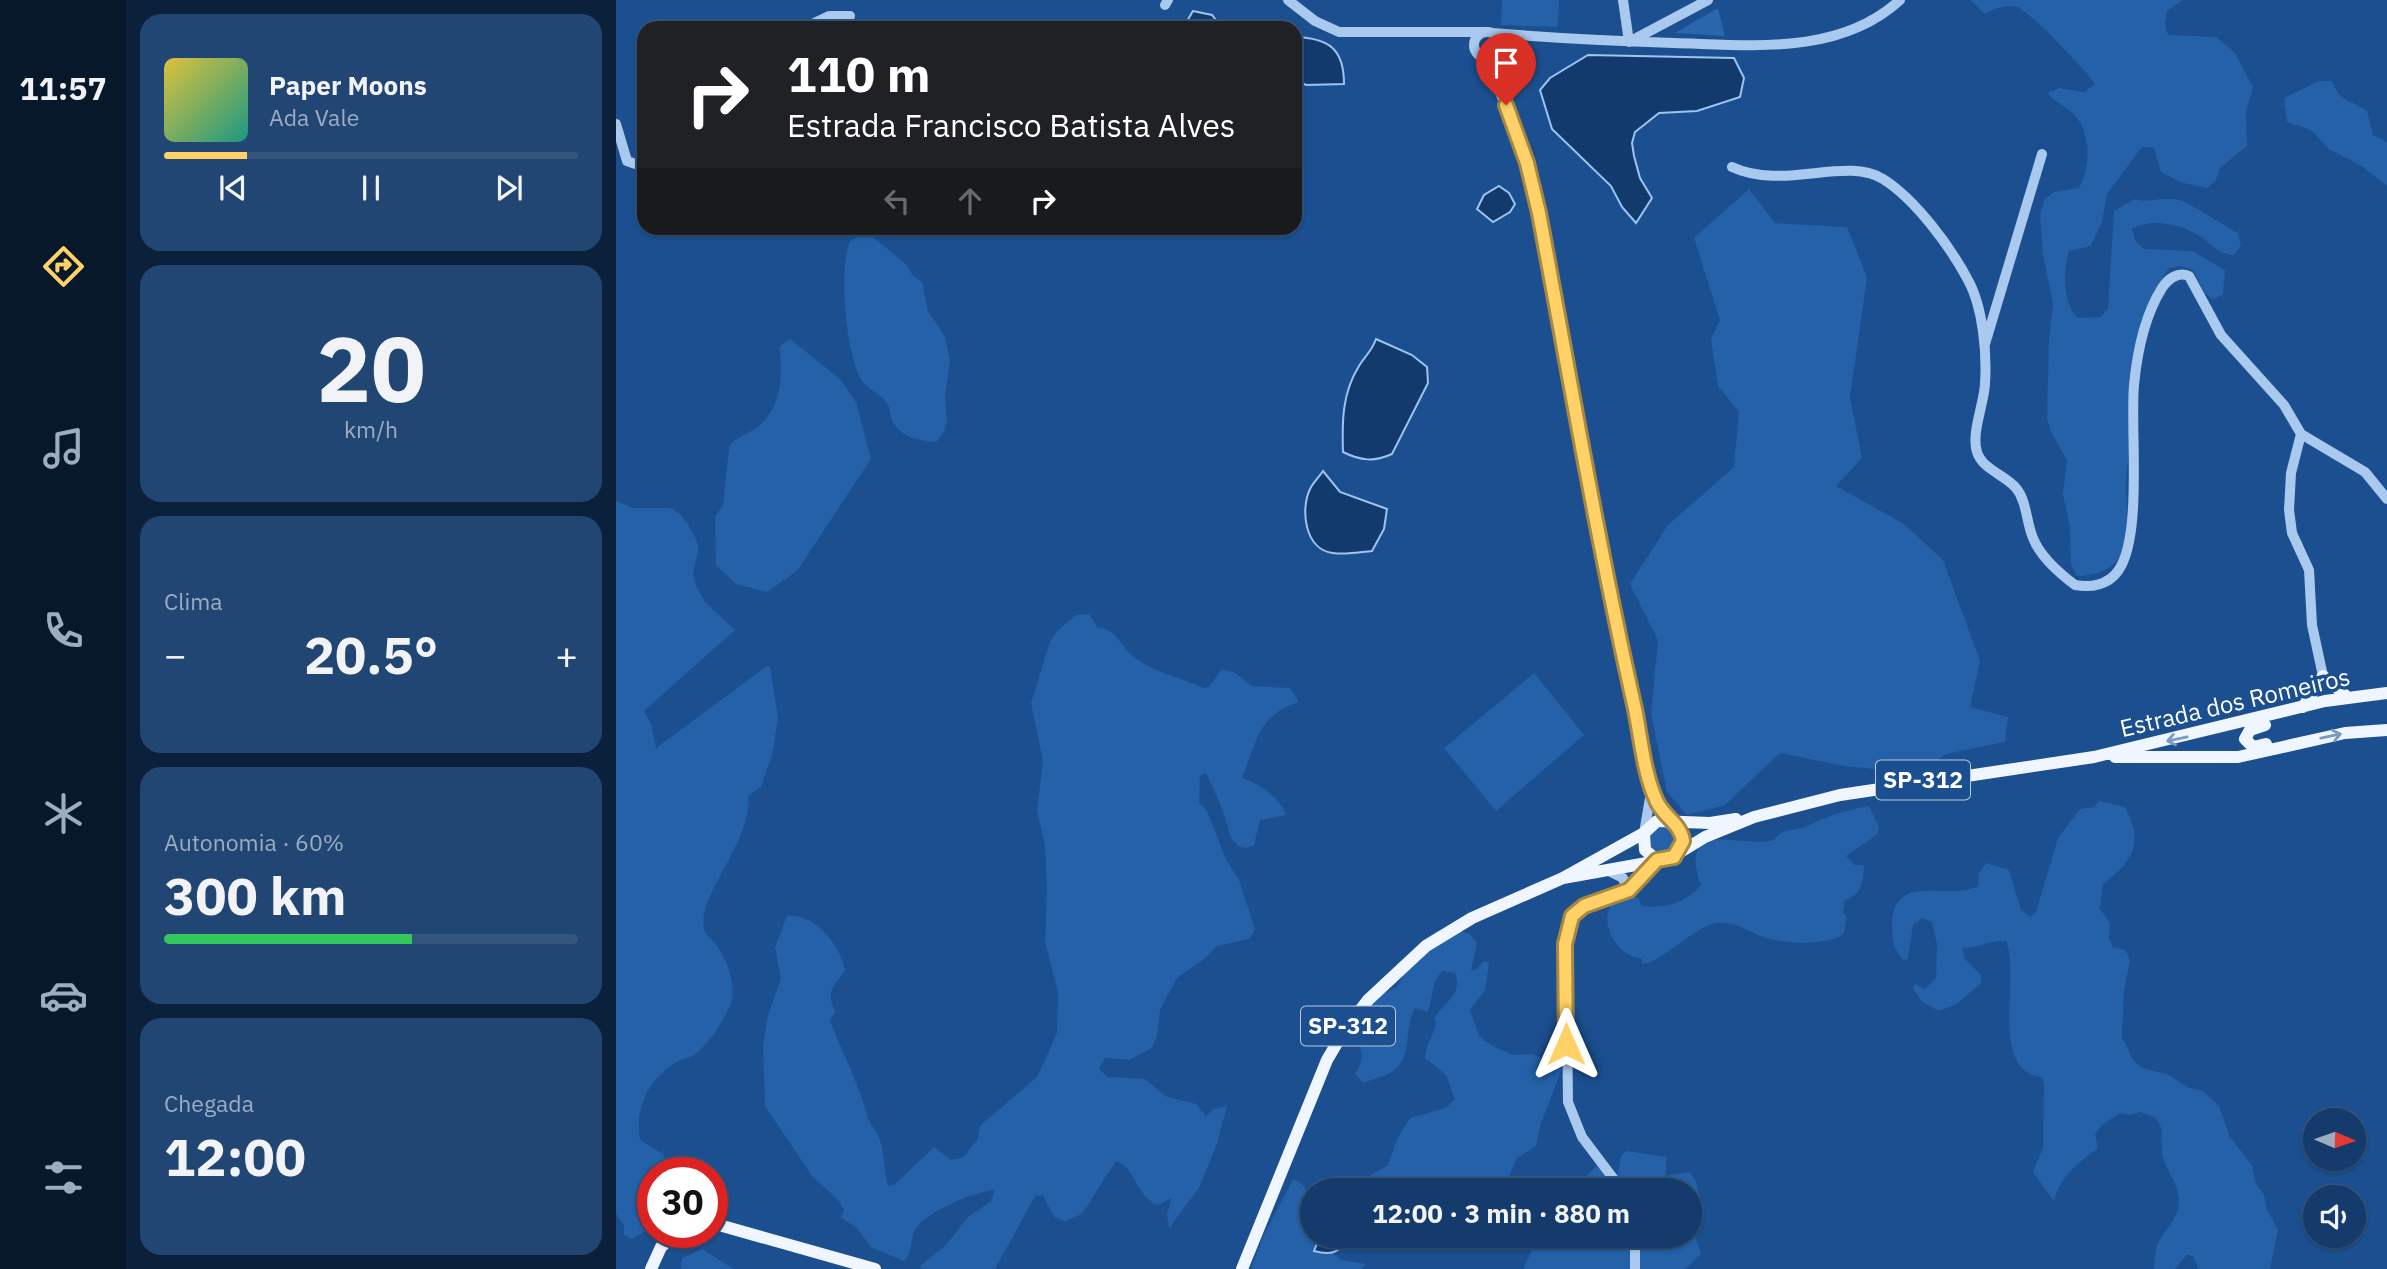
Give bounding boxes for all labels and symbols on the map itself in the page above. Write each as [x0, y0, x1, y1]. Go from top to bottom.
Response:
pin [1476, 33, 1536, 105]
street label: Estrada dos Romeiros [2117, 660, 2353, 744]
one-way arrow [2319, 728, 2342, 742]
one-way arrow [2166, 733, 2189, 746]
road number: SP-312 [1876, 760, 1970, 800]
road number: SP-312 [1301, 1007, 1395, 1046]
position arrow [1529, 1007, 1603, 1081]
north arrow [2303, 1108, 2366, 1171]
speed limit sign: 30 [637, 1157, 728, 1248]

